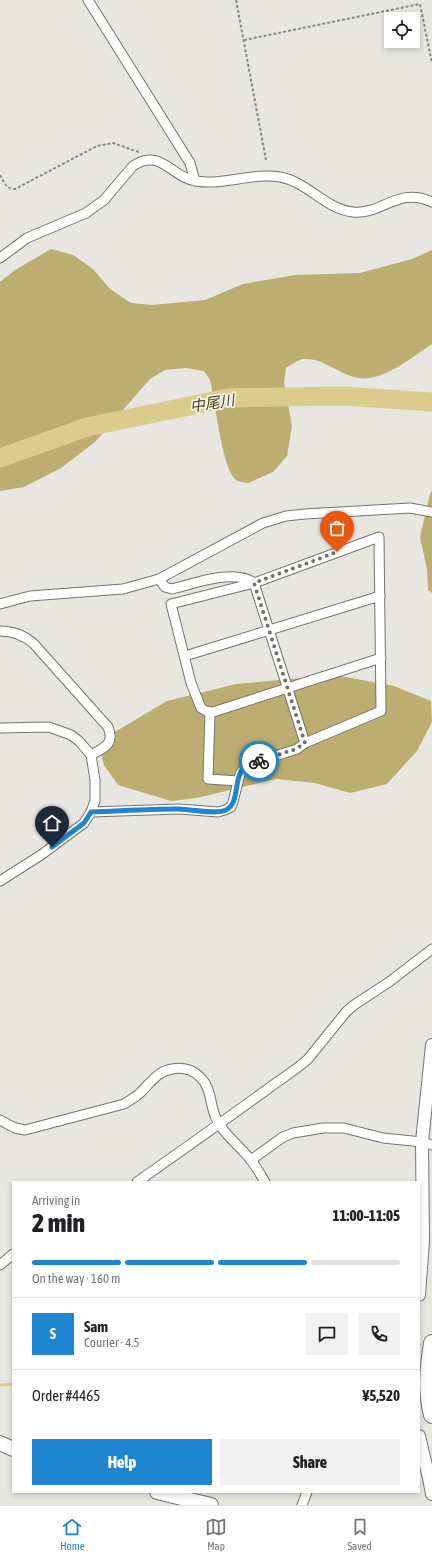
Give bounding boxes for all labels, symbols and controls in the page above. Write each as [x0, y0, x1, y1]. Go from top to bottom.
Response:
map controls [384, 12, 420, 48]
button: locate [384, 12, 420, 48]
water label: 中尾川 [188, 391, 238, 415]
pin [320, 511, 354, 552]
icon: bag [326, 517, 348, 539]
courier [239, 741, 279, 781]
icon: bike [248, 750, 270, 772]
pin [35, 806, 69, 847]
icon: home [41, 812, 63, 834]
text: Arriving in [32, 1193, 80, 1208]
text: 11:00–11:05 [332, 1207, 400, 1224]
text: 2 min [32, 1208, 85, 1238]
text: On the way · 160 m [32, 1271, 120, 1286]
button: chat [306, 1313, 348, 1355]
button: phone [358, 1313, 400, 1355]
text: Sam [84, 1318, 108, 1335]
text: S [50, 1325, 56, 1342]
text: Courier · 4.5 [84, 1335, 140, 1350]
text: Order #4465 [32, 1387, 100, 1404]
text: ¥5,520 [362, 1387, 400, 1404]
button: Help [32, 1439, 212, 1485]
button: Share [220, 1439, 400, 1485]
tab: Home [60, 1516, 85, 1552]
tab: Map [205, 1516, 227, 1552]
tab: Saved [347, 1516, 372, 1552]

